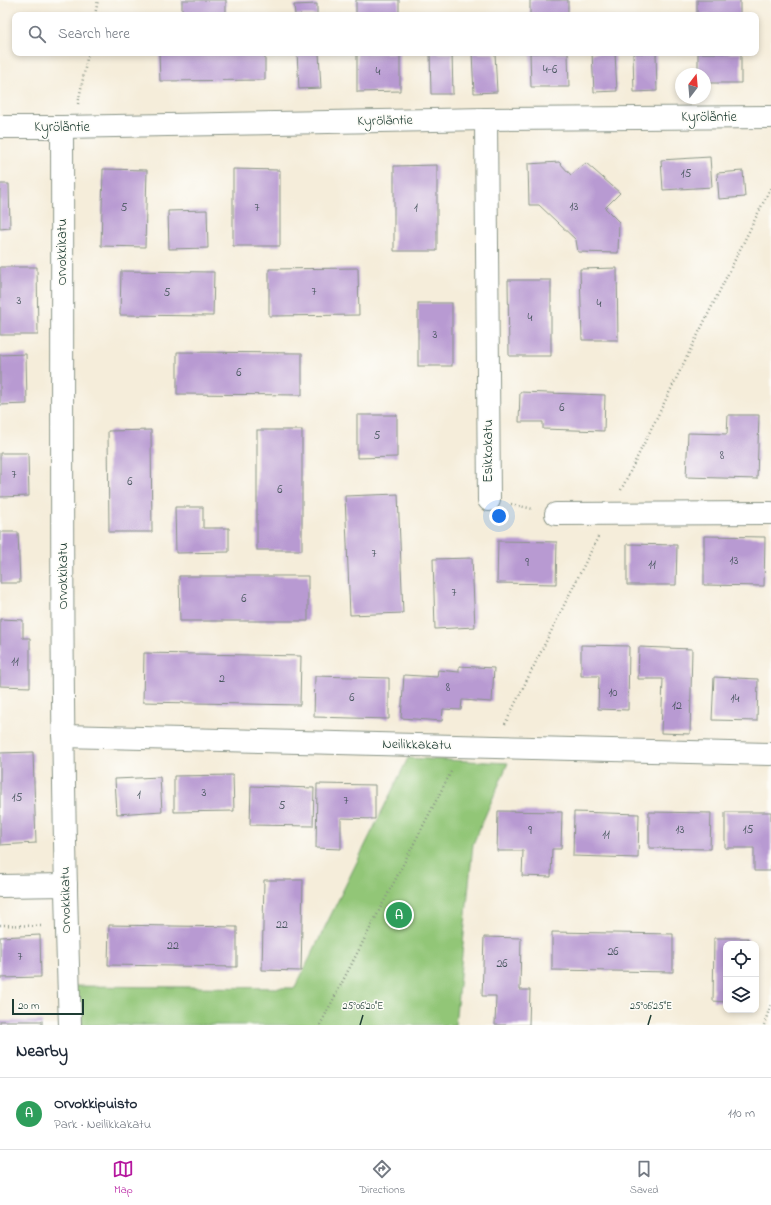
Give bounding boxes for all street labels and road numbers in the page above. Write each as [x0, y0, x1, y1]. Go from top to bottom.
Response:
street label: Kyröläntie [681, 107, 738, 129]
street label: Kyröläntie [357, 110, 414, 133]
street label: Kyröläntie [34, 117, 91, 139]
street label: Orvokkikatu [52, 218, 73, 285]
street label: Esikkokatu [478, 419, 499, 483]
street label: Orvokkikatu [53, 542, 74, 609]
street label: Neilikkakatu [382, 734, 452, 756]
street label: Orvokkikatu [55, 866, 77, 934]

